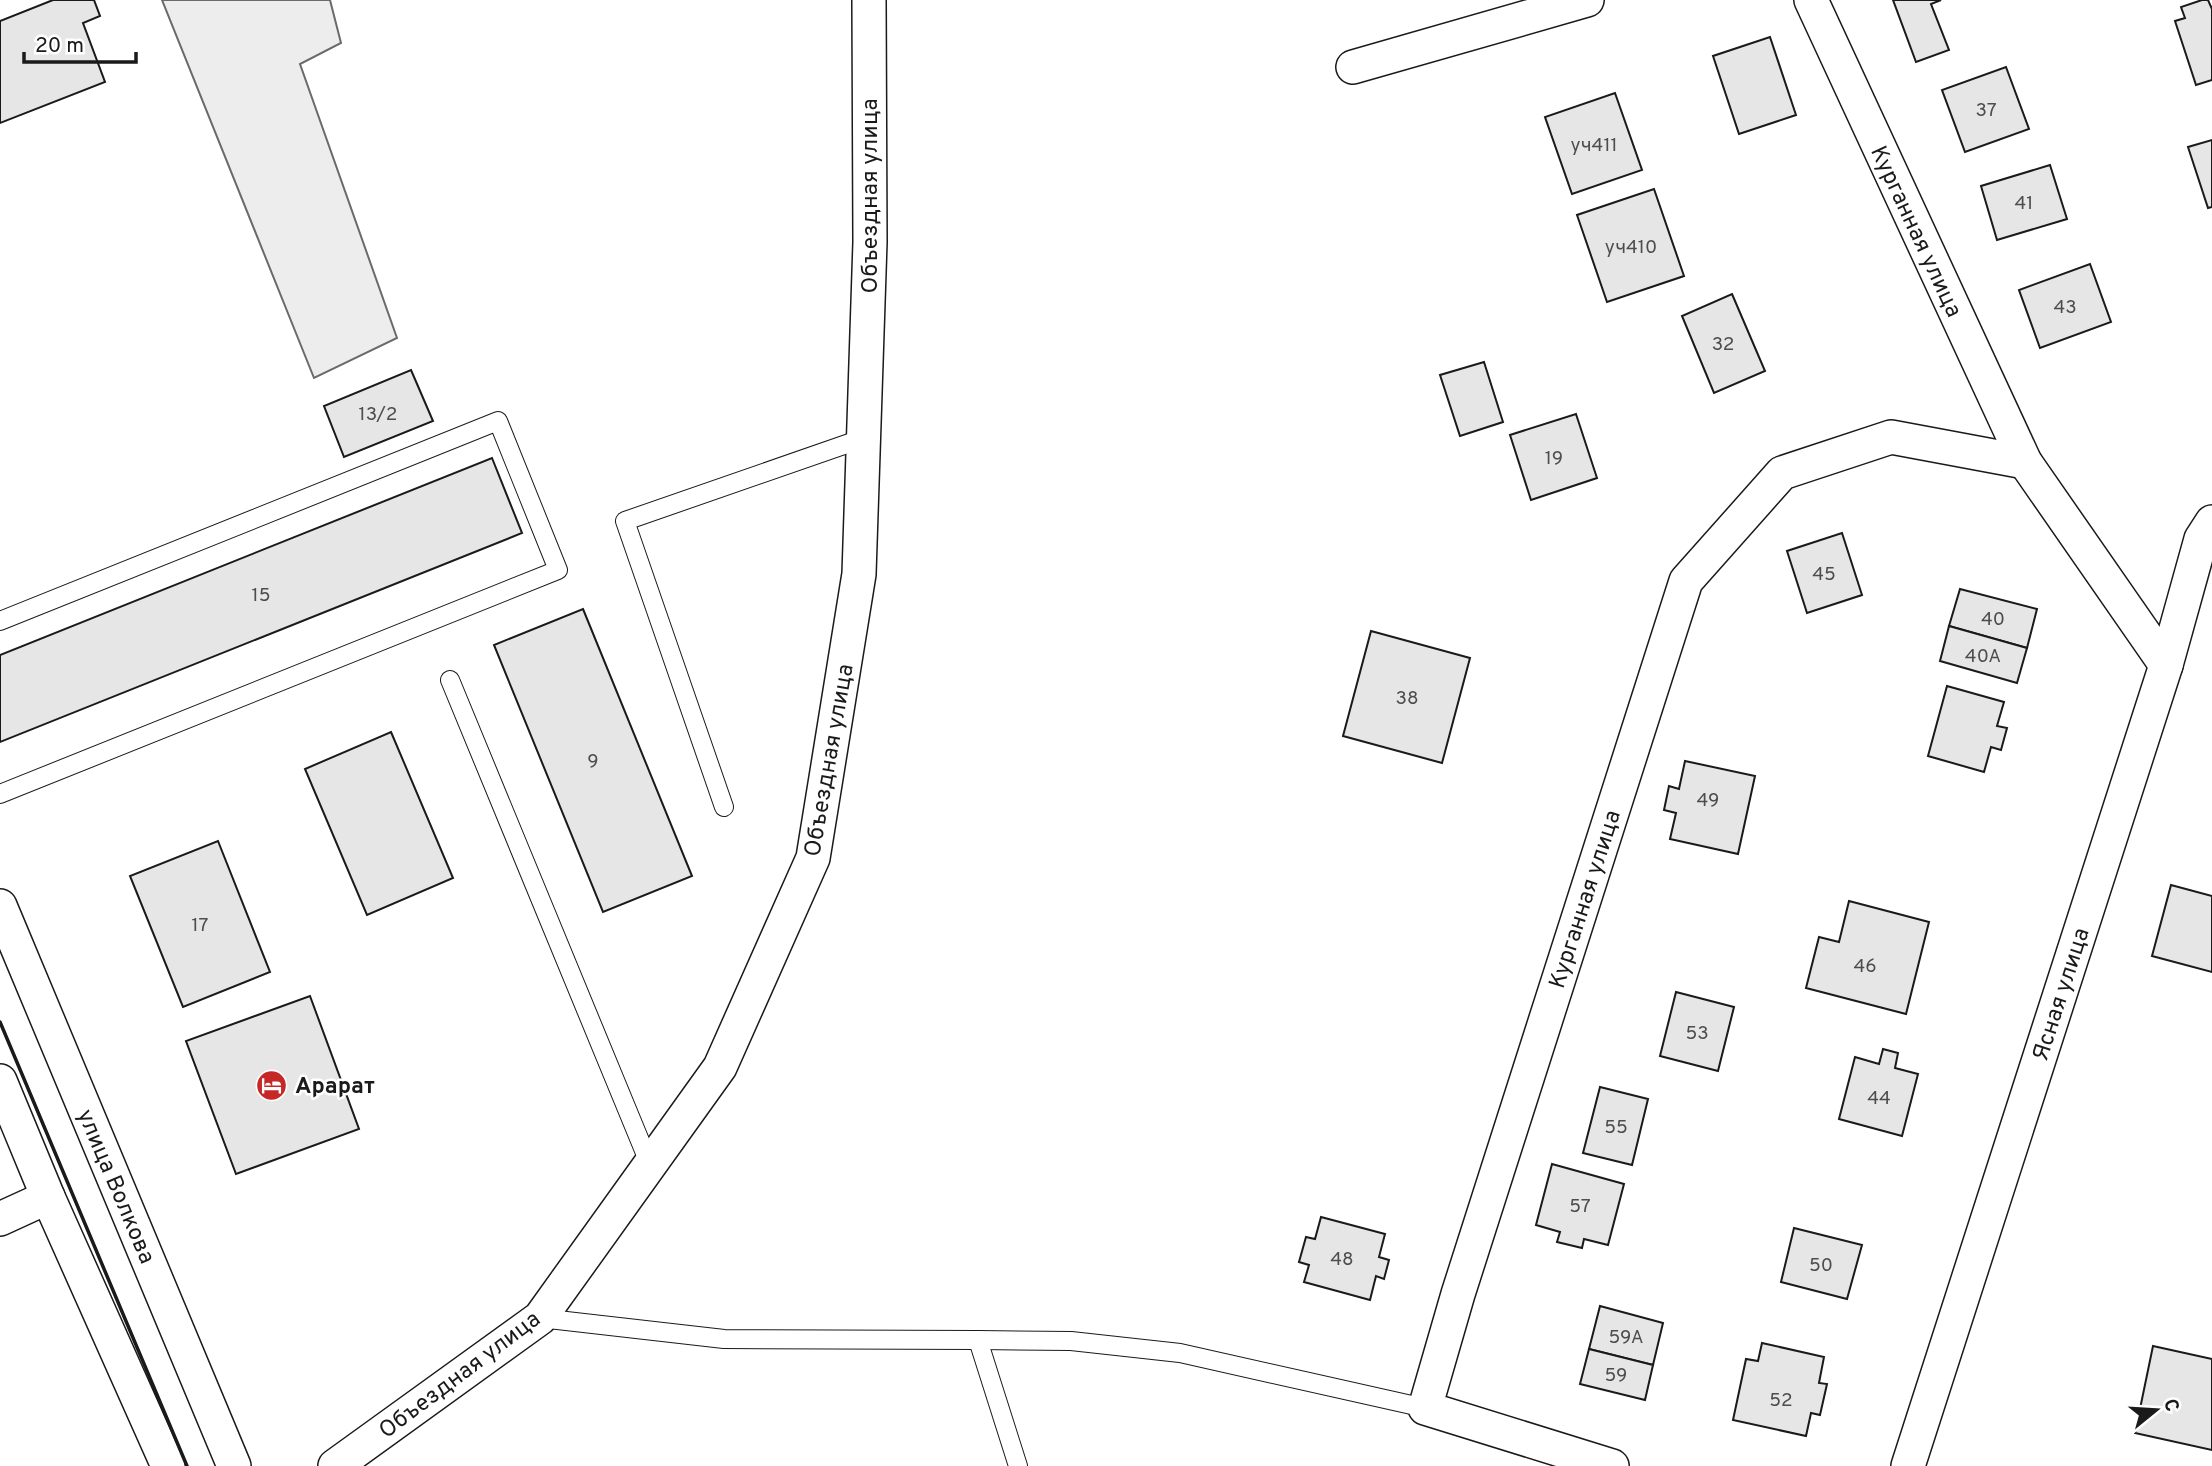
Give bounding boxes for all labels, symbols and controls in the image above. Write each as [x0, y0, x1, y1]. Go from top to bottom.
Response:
scale bar [24, 21, 136, 65]
text: 20 m [35, 33, 84, 60]
street label: Объездная улица [857, 99, 886, 294]
house number: 37 [1975, 99, 1997, 123]
house number: уч411 [1570, 134, 1618, 158]
street label: Курганная улица [1862, 142, 1967, 322]
house number: 41 [2015, 192, 2033, 216]
house number: уч410 [1605, 236, 1657, 260]
house number: 43 [2053, 296, 2077, 320]
house number: 32 [1712, 333, 1734, 357]
house number: 13/2 [359, 403, 397, 427]
house number: 19 [1545, 447, 1563, 471]
house number: 45 [1812, 563, 1836, 587]
house number: 15 [252, 584, 270, 608]
house number: 40 [1981, 608, 2005, 632]
house number: 40А [1965, 645, 2001, 669]
street label: Объездная улица [799, 662, 862, 859]
house number: 38 [1395, 687, 1419, 711]
house number: 9 [587, 750, 599, 774]
house number: 49 [1697, 789, 1719, 813]
street label: Курганная улица [1544, 807, 1629, 993]
house number: 17 [192, 914, 209, 938]
street label: Ясная улица [2027, 924, 2098, 1065]
house number: 46 [1853, 955, 1877, 979]
house number: 53 [1685, 1022, 1709, 1046]
hotel icon: Арарат [255, 1068, 289, 1102]
place label: Арарат [295, 1073, 375, 1102]
house number: 44 [1867, 1087, 1891, 1111]
street label: улица Волкова [69, 1105, 160, 1269]
house number: 55 [1604, 1116, 1628, 1140]
house number: 57 [1569, 1195, 1591, 1219]
house number: 48 [1330, 1248, 1354, 1272]
house number: 50 [1809, 1254, 1833, 1278]
street label: Объездная улица [374, 1306, 547, 1446]
house number: 59А [1608, 1326, 1644, 1350]
house number: 59 [1605, 1364, 1627, 1388]
north arrow [2121, 1375, 2191, 1445]
house number: 52 [1769, 1389, 1793, 1413]
text: С [2157, 1396, 2184, 1415]

